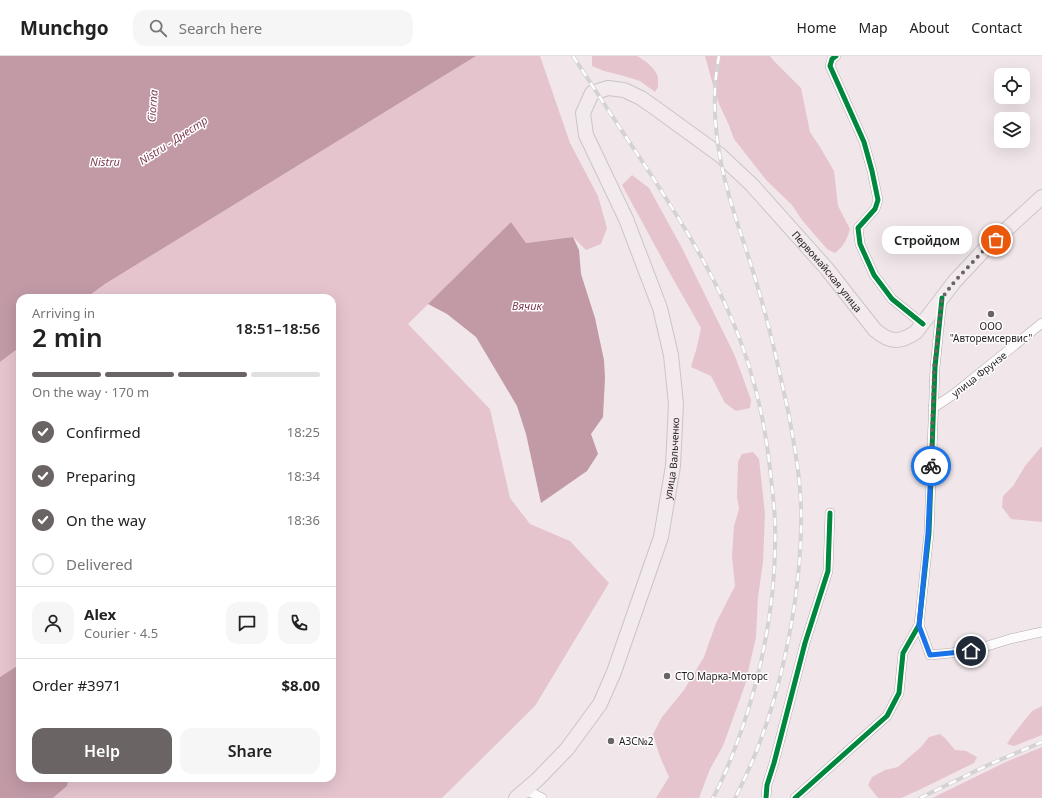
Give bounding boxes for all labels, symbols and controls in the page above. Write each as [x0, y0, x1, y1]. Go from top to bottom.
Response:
search box [133, 10, 413, 46]
text: Munchgo [20, 15, 109, 41]
icon: search [147, 17, 169, 39]
text: Search here [179, 18, 262, 38]
text: Home [797, 18, 836, 37]
text: Map [858, 18, 888, 37]
text: About [910, 18, 949, 37]
text: Contact [971, 18, 1022, 37]
map controls [994, 68, 1030, 148]
button: locate [994, 68, 1030, 104]
water label: Ciorna [143, 89, 161, 123]
water label: Nistru - Днестр [136, 112, 210, 168]
button: layers [994, 112, 1030, 148]
water label: Nistru [90, 154, 121, 169]
pin [979, 223, 1013, 257]
callout: Стройдом [882, 226, 972, 254]
street label: Первомайская улица [789, 228, 865, 315]
icon: bag [985, 229, 1007, 251]
text: Стройдом [894, 231, 960, 249]
water label: Вячик [512, 298, 542, 313]
text: Arriving in [32, 304, 95, 322]
marker: ООО "Авторемсервис" [986, 309, 996, 319]
text: 18:51–18:56 [236, 318, 320, 338]
text: 2 min [32, 319, 103, 355]
place label: ООО "Авторемсервис" [950, 319, 1032, 345]
street label: улица Фрунзе [948, 348, 1010, 400]
text: On the way · 170 m [32, 383, 149, 401]
street label: улица Вальченко [660, 417, 682, 500]
icon: check [32, 421, 54, 443]
text: Confirmed [66, 422, 141, 442]
text: 18:25 [287, 423, 320, 441]
courier [911, 446, 951, 486]
icon: bike [920, 455, 942, 477]
icon: check [32, 465, 54, 487]
text: Preparing [66, 466, 136, 486]
text: 18:34 [287, 467, 320, 485]
icon: check [32, 509, 54, 531]
text: On the way [66, 510, 146, 530]
text: 18:36 [287, 511, 320, 529]
text: Delivered [66, 554, 133, 574]
button: person [32, 602, 74, 644]
button: chat [226, 602, 268, 644]
button: phone [278, 602, 320, 644]
text: Alex [84, 604, 116, 624]
text: Courier · 4.5 [84, 624, 158, 642]
pin [954, 634, 988, 668]
icon: home [960, 640, 982, 662]
place label: СТО Марка-Моторс [675, 669, 768, 683]
marker: СТО Марка-Моторс [662, 671, 672, 681]
text: Order #3971 [32, 675, 121, 695]
text: $8.00 [281, 675, 320, 695]
button: Help [32, 728, 172, 774]
button: Share [180, 728, 320, 774]
place label: АЗС№2 [619, 734, 654, 748]
marker: АЗС№2 [606, 736, 616, 746]

